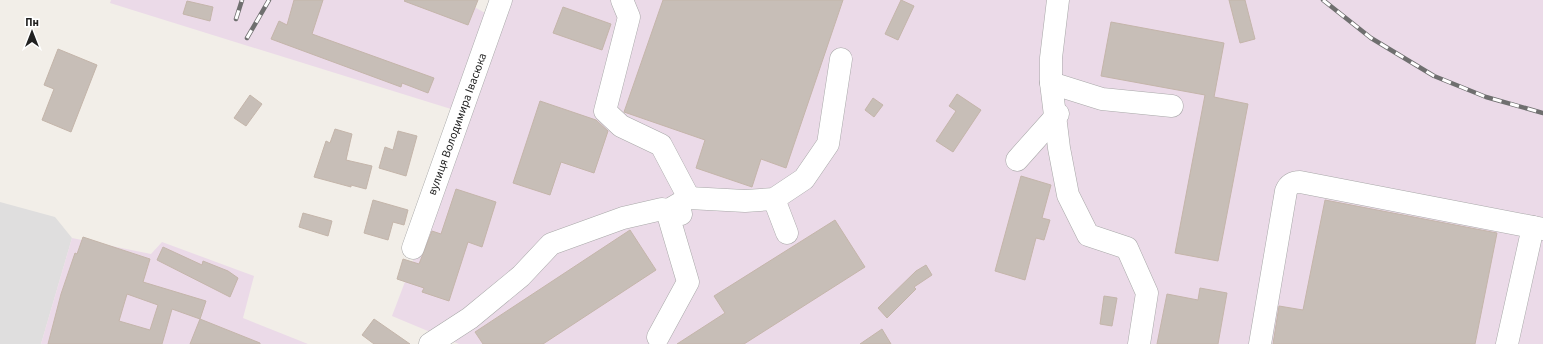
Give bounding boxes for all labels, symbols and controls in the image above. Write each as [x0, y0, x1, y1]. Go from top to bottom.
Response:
north arrow [12, 12, 52, 52]
text: Пн [25, 15, 39, 30]
street label: вулиця Володимира Івасюка [424, 51, 491, 198]

